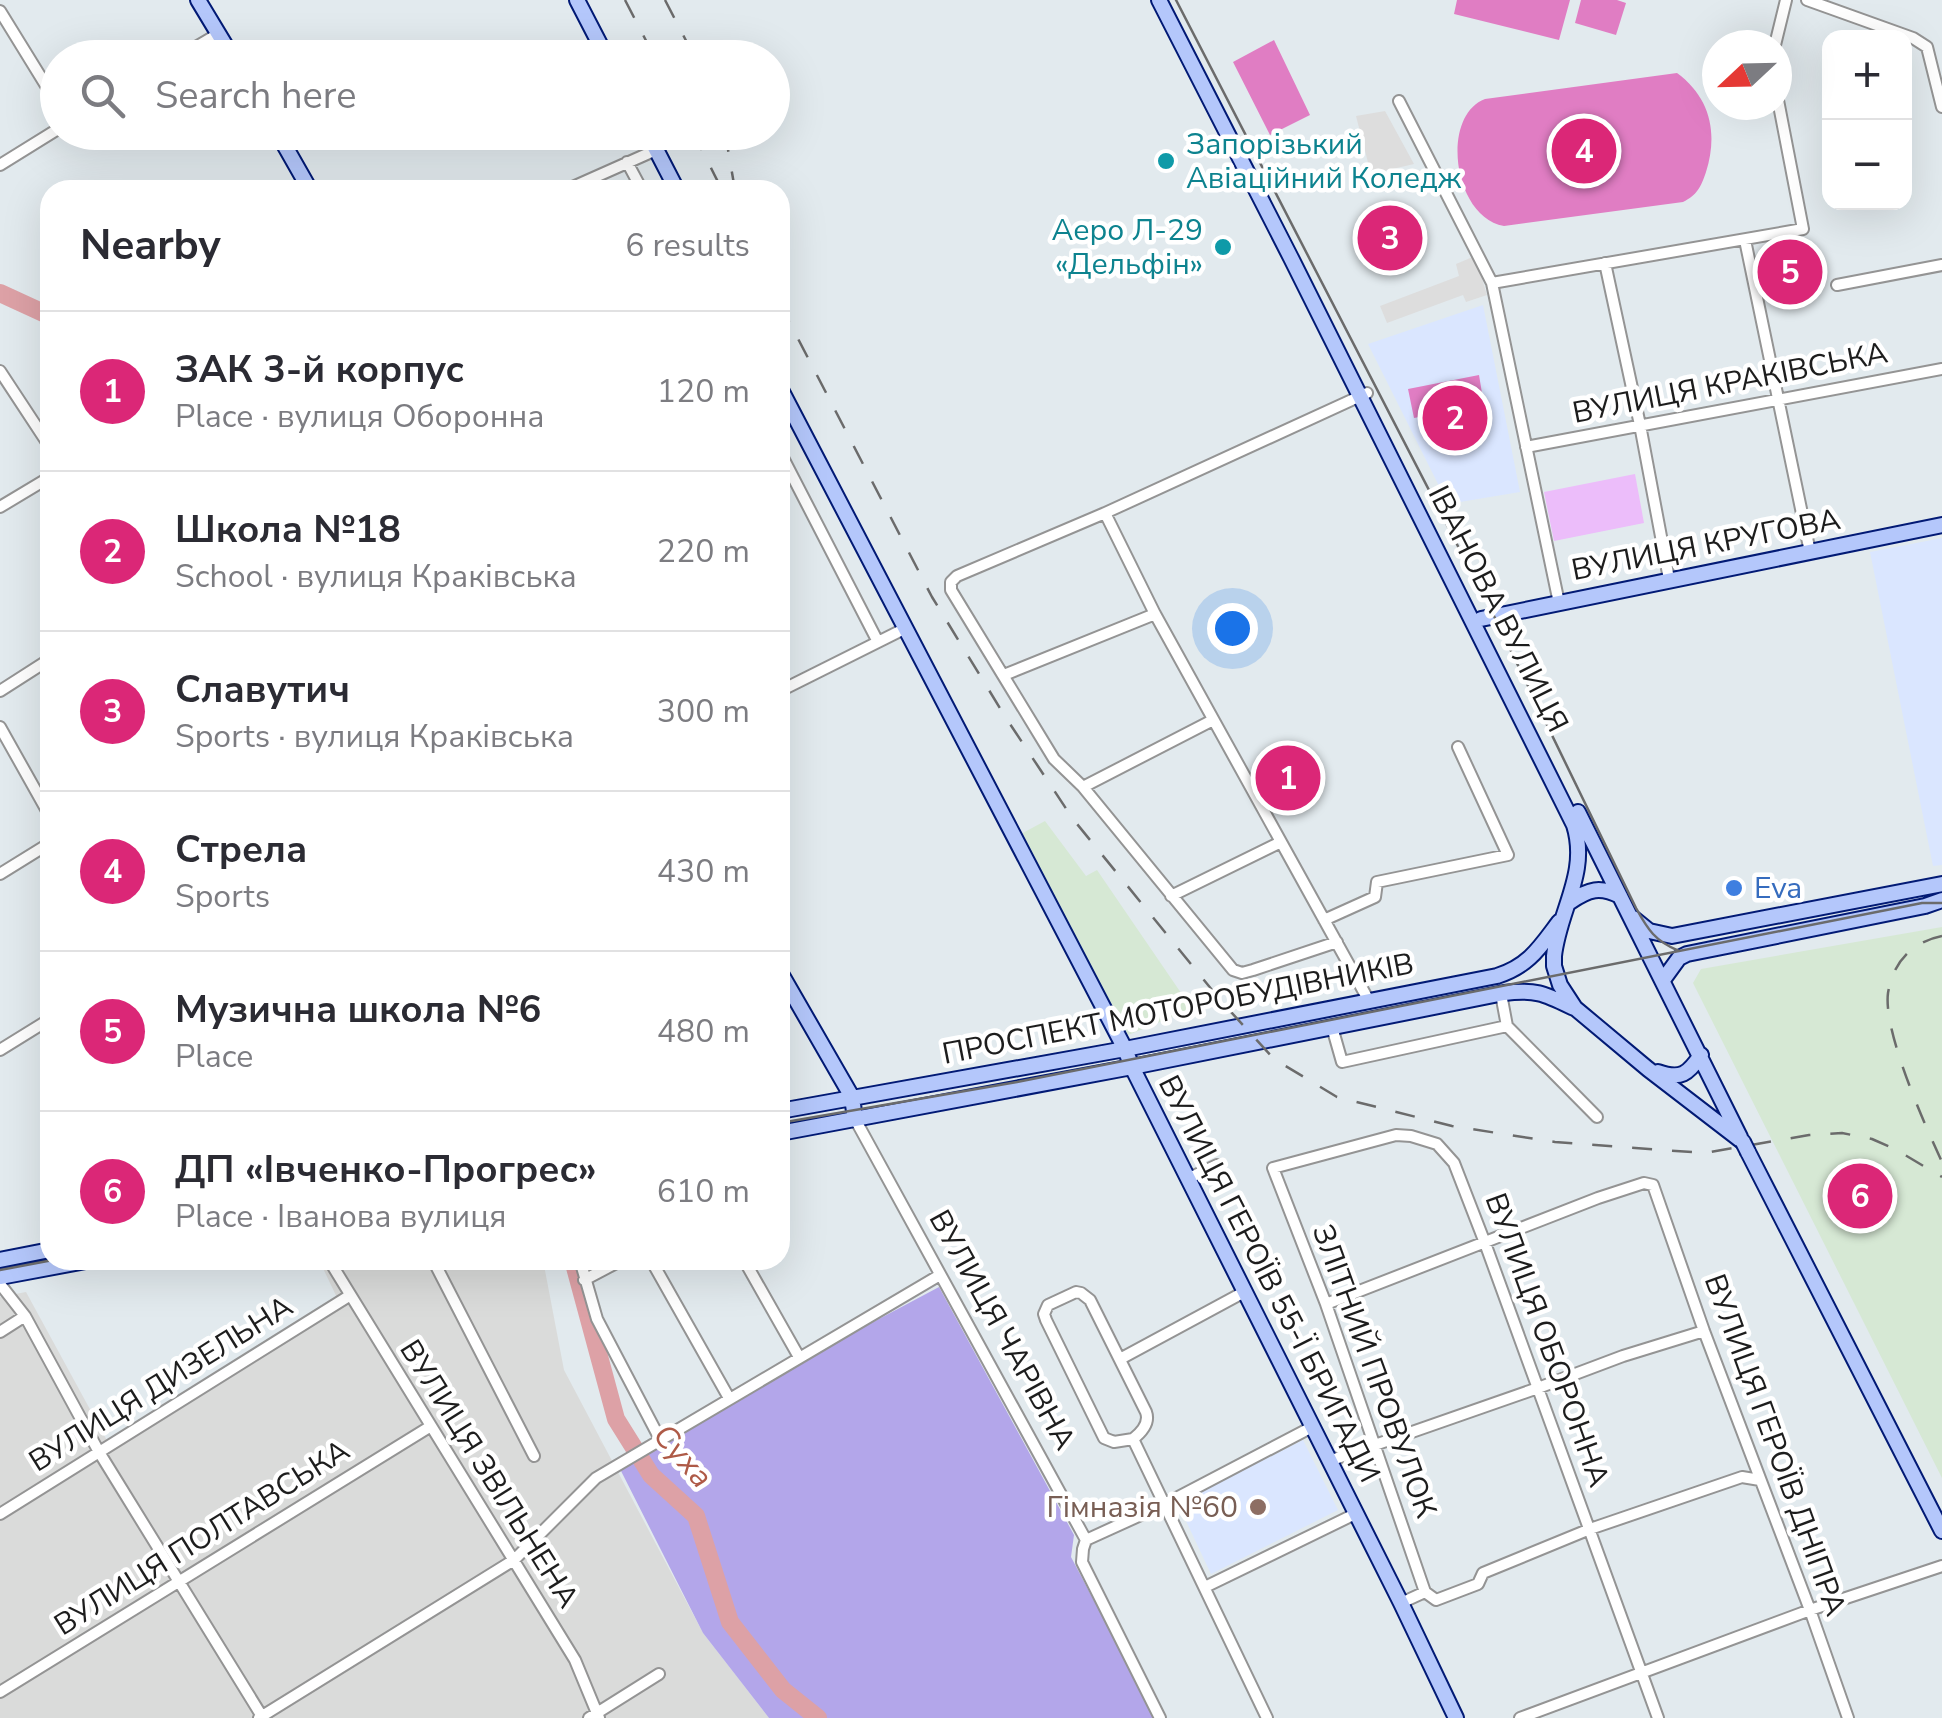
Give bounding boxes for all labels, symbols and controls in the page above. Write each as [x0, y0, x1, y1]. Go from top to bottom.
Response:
north arrow [1702, 30, 1792, 120]
map controls [1822, 30, 1912, 210]
button: + [1822, 30, 1912, 120]
search box [40, 40, 790, 150]
icon: search [75, 68, 130, 123]
text: Search here [155, 70, 356, 121]
pin: 4 [1552, 114, 1616, 188]
button: − [1822, 120, 1912, 210]
place label: Запорізький Авіаційний Коледж [1186, 124, 1462, 199]
marker: Запорізький Авіаційний Коледж [1155, 150, 1177, 172]
pin: 3 [1358, 200, 1422, 276]
place label: Аеро Л-29 «Дельфін» [1051, 210, 1203, 285]
text: Nearby [80, 217, 221, 274]
text: 6 results [625, 224, 750, 267]
pin: 5 [1758, 234, 1822, 310]
marker: Аеро Л-29 «Дельфін» [1212, 236, 1234, 258]
street label: ВУЛИЦЯ КРАКІВСЬКА [1569, 332, 1891, 434]
text: ЗАК 3-й корпус [175, 344, 464, 395]
text: 1 [103, 370, 122, 413]
text: 120 m [657, 370, 750, 413]
pin: 2 [1422, 380, 1488, 456]
text: Place · вулиця Оборонна [175, 395, 545, 438]
street label: ІВАНОВА ВУЛИЦЯ [1418, 479, 1578, 739]
street label: ВУЛИЦЯ КРУГОВА [1568, 499, 1844, 591]
text: Школа №18 [175, 504, 401, 555]
text: 2 [103, 530, 122, 573]
text: 220 m [657, 530, 750, 573]
text: School · вулиця Краківська [175, 555, 577, 598]
your location [1207, 603, 1258, 654]
text: Славутич [175, 664, 350, 715]
text: 3 [103, 690, 122, 733]
text: 300 m [657, 690, 750, 733]
text: Sports · вулиця Краківська [175, 715, 574, 758]
pin: 1 [1256, 740, 1320, 816]
text: Стрела [175, 824, 307, 875]
text: 4 [103, 850, 122, 893]
text: 430 m [657, 850, 750, 893]
place label: Eva [1754, 868, 1802, 909]
text: Sports [175, 875, 270, 918]
marker: Eva [1723, 877, 1745, 899]
street label: ПРОСПЕКТ МОТОРОБУДІВНИКІВ [939, 943, 1417, 1075]
text: Музична школа №6 [175, 984, 541, 1035]
text: 5 [103, 1010, 122, 1053]
text: 480 m [657, 1010, 750, 1053]
text: Place [175, 1035, 253, 1078]
street label: ВУЛИЦЯ ГЕРОЇВ 55-Ї БРИГАДИ [1148, 1068, 1390, 1490]
text: ДП «Івченко-Прогрес» [175, 1144, 597, 1195]
pin: 6 [1828, 1158, 1892, 1234]
text: 6 [103, 1170, 122, 1213]
text: 610 m [657, 1170, 750, 1213]
street label: ВУЛИЦЯ ОБОРОННА [1475, 1187, 1619, 1493]
text: Place · Іванова вулиця [175, 1195, 507, 1238]
street label: ВУЛИЦЯ ЧАРІВНА [919, 1203, 1085, 1457]
street label: ЗЛІТНИЙ ПРОВУЛОК [1302, 1219, 1446, 1523]
street label: ВУЛИЦЯ ГЕРОЇВ ДНІПРА [1694, 1268, 1856, 1622]
street label: ВУЛИЦЯ ДИЗЕЛЬНА [21, 1286, 301, 1482]
street label: ВУЛИЦЯ ЗВІЛЬНЕНА [390, 1332, 588, 1616]
water label: Суха [643, 1415, 723, 1497]
street label: ВУЛИЦЯ ПОЛТАВСЬКА [47, 1430, 357, 1646]
place label: Гімназія №60 [1047, 1487, 1238, 1528]
marker: Гімназія №60 [1247, 1496, 1269, 1518]

